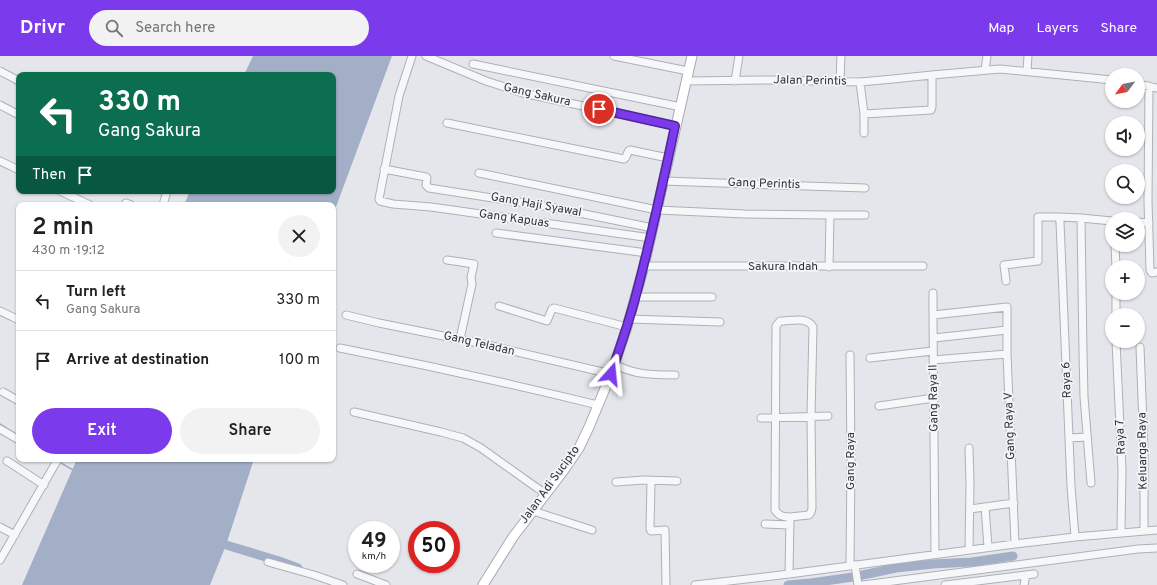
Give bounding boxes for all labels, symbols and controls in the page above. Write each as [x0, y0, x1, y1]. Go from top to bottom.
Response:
search box [89, 10, 369, 46]
text: Drivr [20, 16, 65, 40]
icon: search [103, 17, 125, 39]
text: Search here [135, 19, 215, 38]
text: Map [988, 20, 1014, 37]
text: Layers [1036, 20, 1078, 37]
text: Share [1100, 20, 1137, 37]
north arrow [1105, 68, 1145, 108]
map controls [1105, 68, 1145, 348]
street label: Jalan Perintis [773, 72, 847, 90]
street label: Gang Sakura [502, 79, 572, 111]
text: 330 m [98, 85, 181, 121]
icon: left [32, 88, 84, 140]
pin [582, 92, 616, 126]
icon: arrive [588, 98, 610, 120]
button: sound [1105, 116, 1145, 156]
text: Gang Sakura [98, 120, 201, 143]
icon: arrive [74, 164, 96, 186]
button: search [1105, 164, 1145, 204]
text: Then [32, 166, 66, 185]
street label: Gang Perintis [727, 175, 801, 193]
street label: Gang Haji Syawal [489, 189, 583, 221]
street label: Gang Kapuas [478, 206, 550, 232]
button: layers [1105, 212, 1145, 252]
text: 2 min [32, 213, 94, 243]
button: close [278, 215, 320, 257]
text: 430 m · 19:12 [32, 243, 105, 259]
street label: Sakura Indah [748, 259, 818, 275]
button: + [1105, 260, 1145, 300]
text: Turn left [66, 283, 126, 302]
icon: left [32, 290, 54, 312]
text: 330 m [276, 291, 320, 310]
text: Gang Sakura [66, 302, 140, 318]
button: − [1105, 308, 1145, 348]
street label: Gang Teladan [442, 328, 516, 360]
icon: arrive [32, 350, 54, 372]
text: Arrive at destination [66, 351, 209, 370]
text: 100 m [279, 351, 320, 370]
position arrow [590, 353, 632, 395]
street label: Raya 6 [1058, 361, 1076, 399]
street label: Gang Raya II [925, 364, 943, 432]
street label: Gang Raya V [1001, 392, 1019, 460]
button: Exit [32, 408, 172, 454]
button: Share [180, 408, 320, 454]
street label: Keluarga Raya [1134, 412, 1152, 490]
street label: Raya 7 [1112, 419, 1130, 455]
street label: Gang Raya [843, 432, 859, 490]
street label: Jalan Adi Sucipto [516, 442, 584, 527]
speed limit sign: 50 [408, 521, 460, 573]
text: 49 [361, 529, 387, 555]
text: km/h [362, 550, 386, 563]

